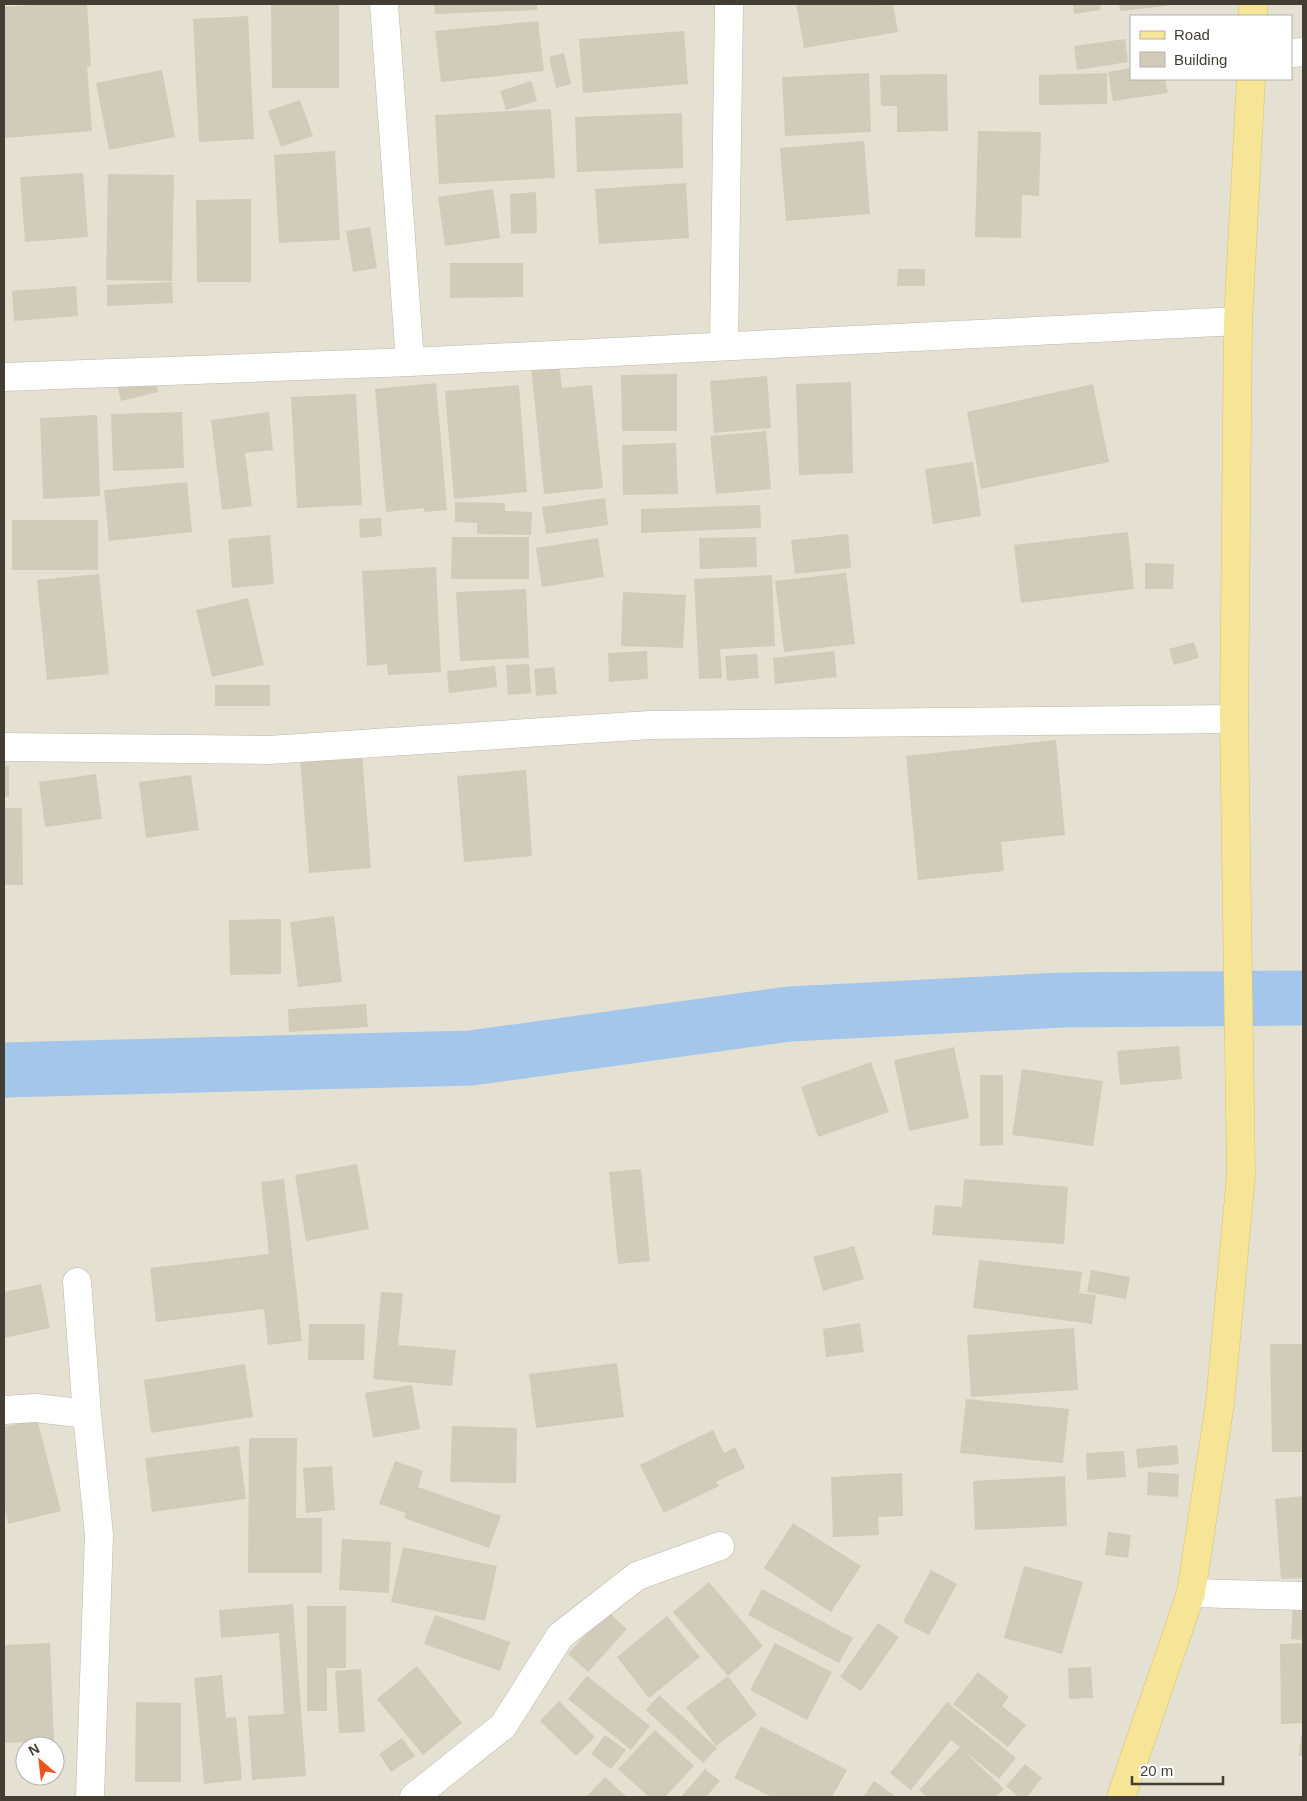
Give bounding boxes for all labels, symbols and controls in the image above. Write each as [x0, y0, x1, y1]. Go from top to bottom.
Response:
legend [1130, 15, 1292, 80]
text: Road [1174, 26, 1210, 43]
text: Building [1174, 51, 1227, 68]
north arrow [15, 1736, 65, 1786]
text: N [26, 1740, 42, 1759]
scale bar [1132, 1754, 1223, 1786]
text: 20 m [1140, 1762, 1173, 1779]

